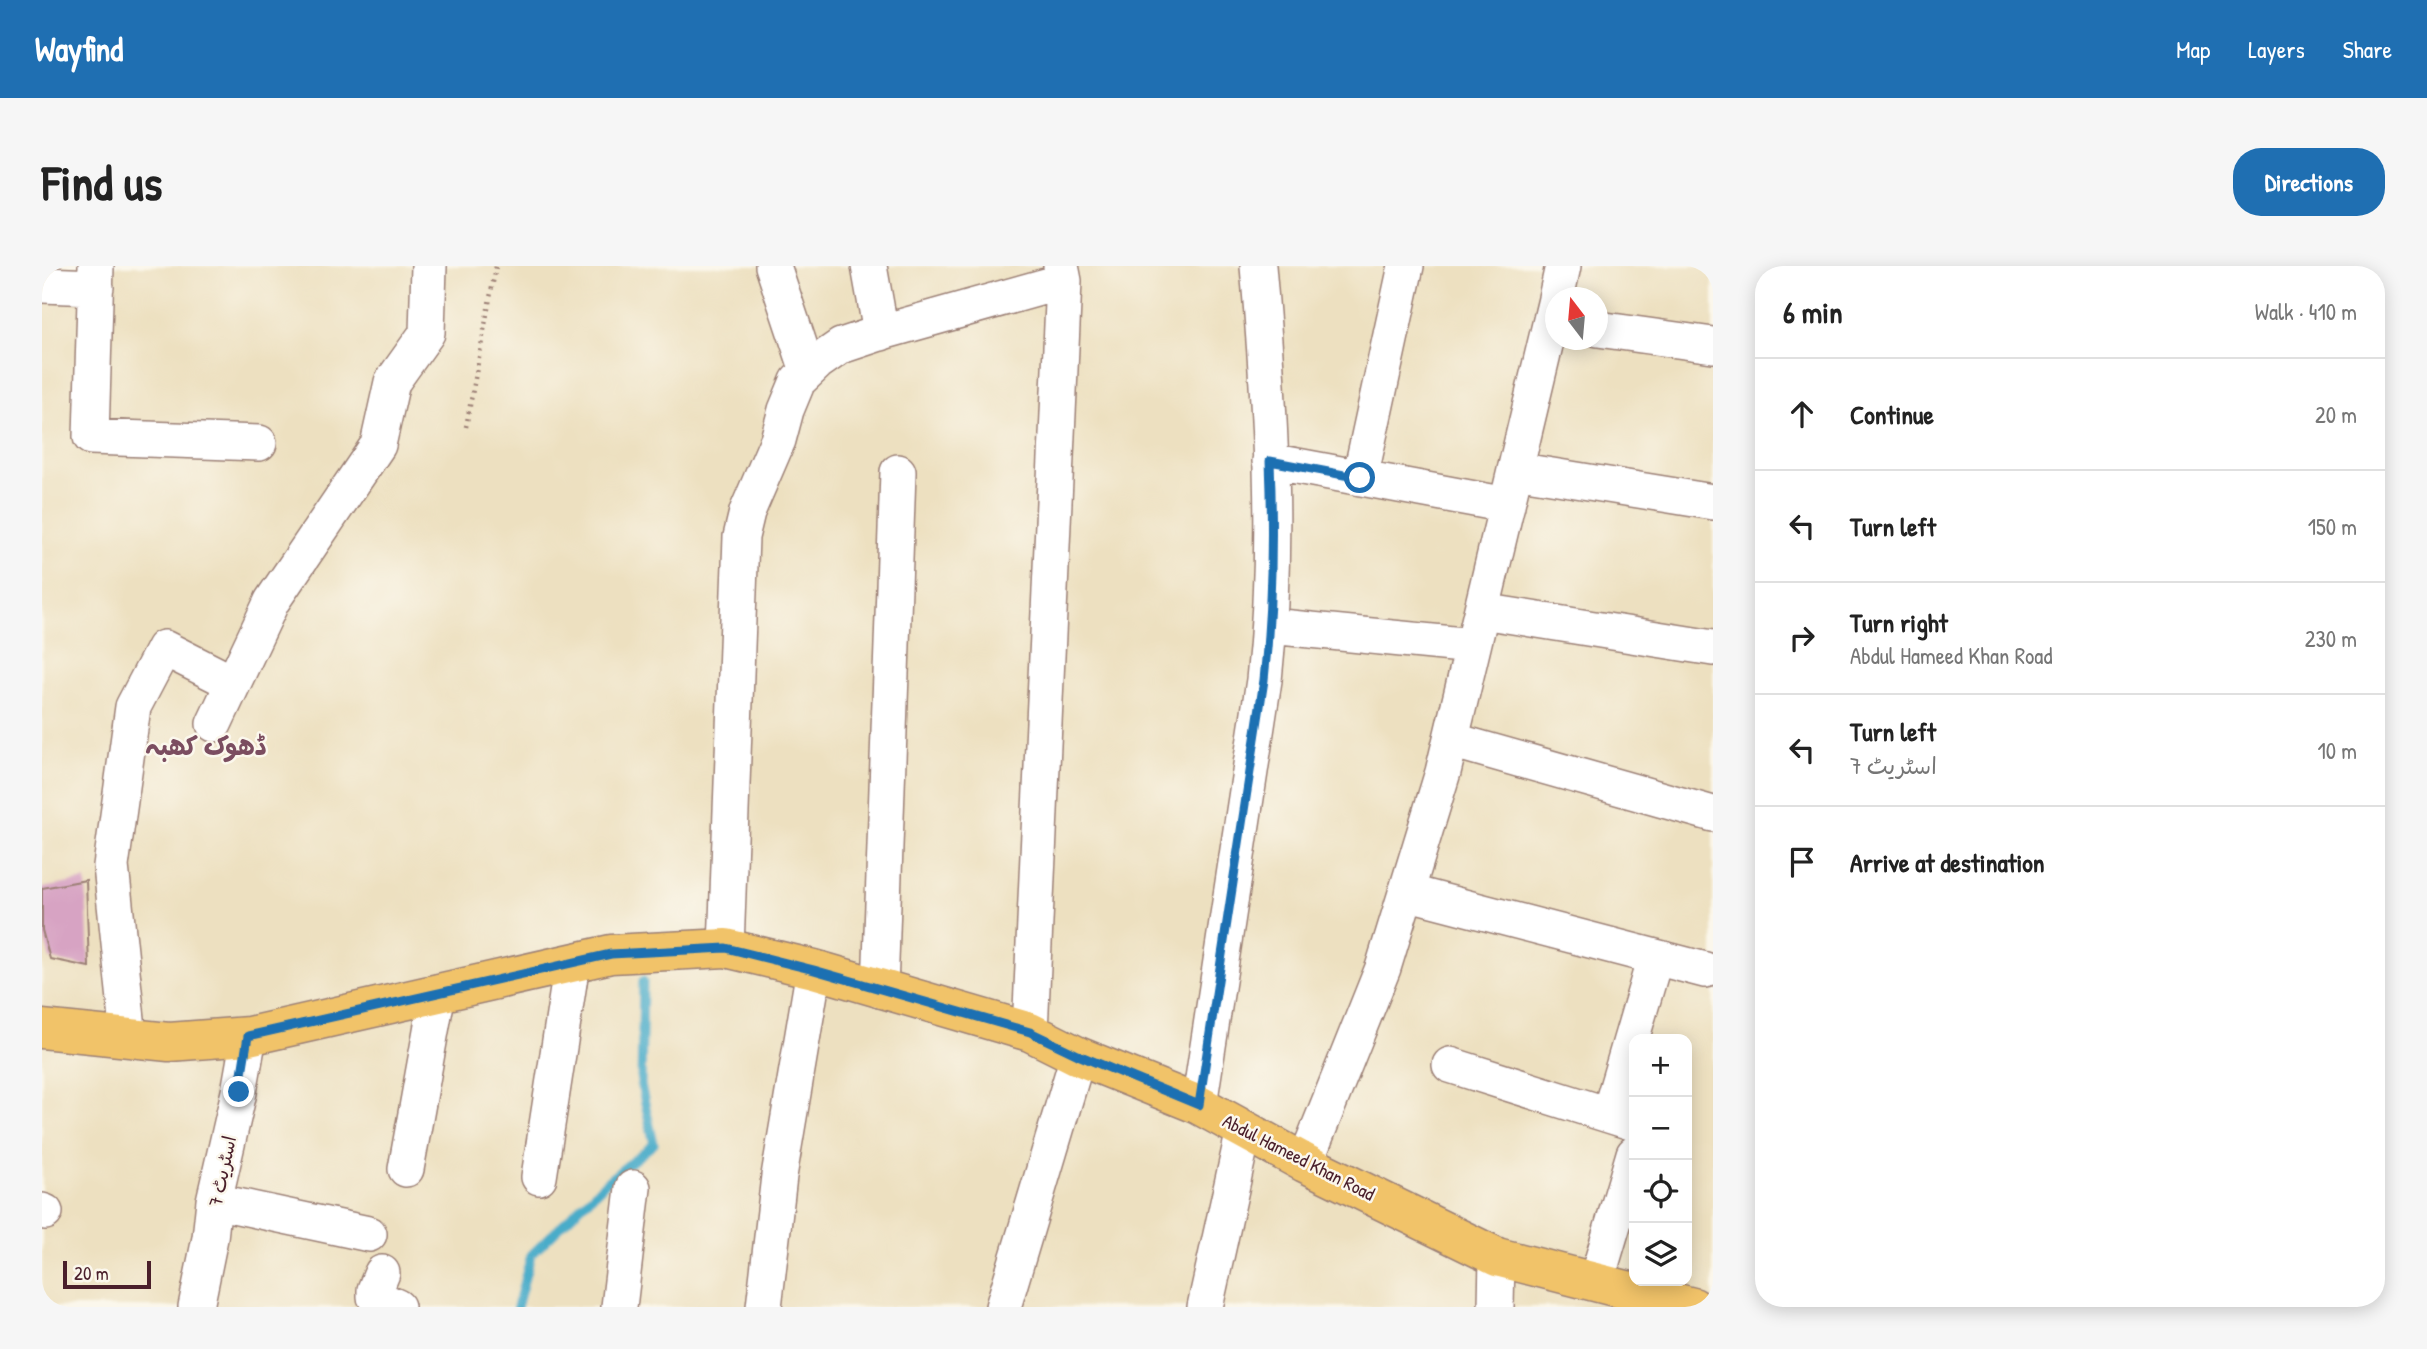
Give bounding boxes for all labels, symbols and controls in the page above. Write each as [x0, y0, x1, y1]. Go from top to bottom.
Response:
text: Wayfind [35, 27, 123, 71]
text: Map [2176, 33, 2210, 65]
text: Layers [2248, 33, 2305, 65]
text: Share [2343, 33, 2392, 65]
button: Directions [2233, 148, 2385, 216]
text: Find us [42, 149, 162, 215]
north arrow [1545, 287, 1608, 350]
text: 6 min [1783, 292, 1843, 332]
text: Walk · 410 m [2255, 296, 2357, 327]
icon: ahead [1783, 395, 1821, 433]
text: Continue [1850, 397, 1934, 432]
text: 20 m [2315, 399, 2357, 430]
route start [1344, 462, 1375, 493]
icon: left [1783, 507, 1821, 545]
text: Turn left [1850, 509, 1936, 544]
text: 150 m [2308, 511, 2357, 542]
text: Turn right [1850, 605, 1948, 640]
icon: right [1783, 619, 1821, 657]
text: 230 m [2305, 623, 2357, 654]
text: Abdul Hameed Khan Road [1850, 640, 2052, 671]
text: Turn left [1850, 714, 1936, 749]
district label: ڈھوک کھبہ [145, 728, 267, 763]
icon: left [1783, 731, 1821, 769]
text: 10 m [2317, 735, 2357, 766]
text: اسٹریٹ 7 [1850, 750, 1937, 781]
icon: arrive [1783, 843, 1821, 881]
text: Arrive at destination [1850, 845, 2045, 880]
map controls [1629, 1034, 1692, 1286]
button: + [1629, 1034, 1692, 1097]
route end [223, 1076, 254, 1107]
button: − [1629, 1097, 1692, 1160]
street label: Abdul Hameed Khan Road [1219, 1107, 1380, 1207]
street label: اسٹریٹ 7 [202, 1133, 242, 1209]
button: locate [1629, 1160, 1692, 1223]
button: layers [1629, 1223, 1692, 1286]
scale bar [63, 1258, 150, 1290]
text: 20 m [74, 1260, 109, 1286]

